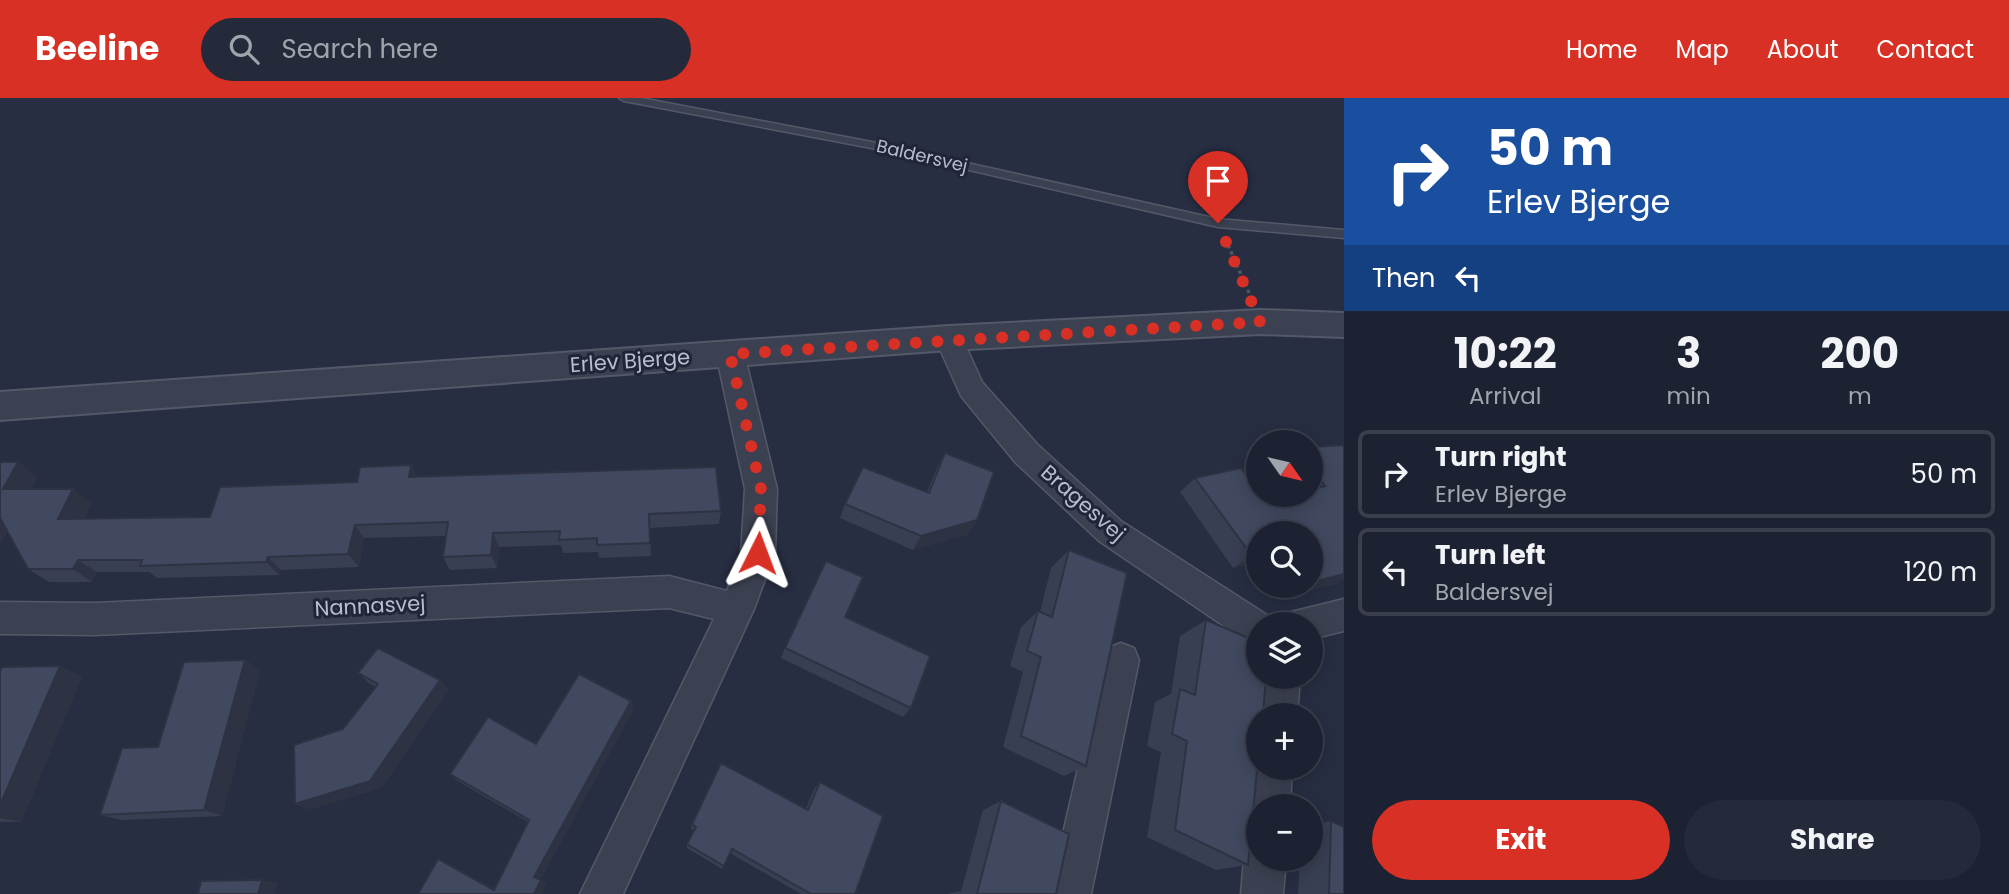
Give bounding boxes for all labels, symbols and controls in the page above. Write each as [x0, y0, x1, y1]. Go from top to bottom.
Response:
search box [201, 18, 691, 81]
text: Beeline [35, 25, 159, 72]
icon: search [225, 30, 263, 68]
text: Search here [281, 31, 438, 67]
text: Home [1566, 33, 1638, 66]
text: Map [1676, 33, 1729, 66]
text: About [1767, 33, 1838, 66]
text: Contact [1876, 33, 1974, 66]
text: 50 m [1487, 114, 1613, 182]
icon: right [1372, 126, 1463, 217]
street label: Baldersvej [874, 133, 970, 178]
pin [1188, 151, 1248, 223]
icon: arrive [1199, 162, 1237, 200]
text: Erlev Bjerge [1487, 179, 1670, 224]
icon: left [1449, 259, 1487, 297]
text: Then [1372, 260, 1435, 296]
text: 10:22 [1454, 324, 1557, 383]
text: 3 [1676, 324, 1701, 383]
text: 200 [1820, 324, 1899, 383]
street label: Erlev Bjerge [569, 342, 691, 379]
text: Arrival [1469, 380, 1542, 412]
text: min [1667, 380, 1711, 412]
text: m [1848, 380, 1872, 412]
north arrow [1246, 430, 1323, 508]
map controls [1246, 430, 1323, 871]
text: Turn right [1435, 439, 1567, 475]
icon: right [1376, 455, 1414, 493]
text: 50 m [1911, 456, 1977, 492]
street label: Bragesvej [1035, 458, 1132, 547]
text: Erlev Bjerge [1435, 478, 1567, 510]
position arrow [721, 516, 795, 590]
button: search [1246, 521, 1323, 598]
text: Turn left [1435, 537, 1546, 573]
icon: left [1376, 553, 1414, 591]
text: 120 m [1904, 554, 1977, 590]
text: Baldersvej [1435, 576, 1554, 608]
street label: Nannasvej [314, 588, 426, 623]
button: layers [1246, 612, 1323, 689]
button: + [1246, 703, 1323, 780]
button: − [1246, 794, 1323, 871]
button: Exit [1372, 800, 1670, 880]
button: Share [1684, 800, 1981, 880]

